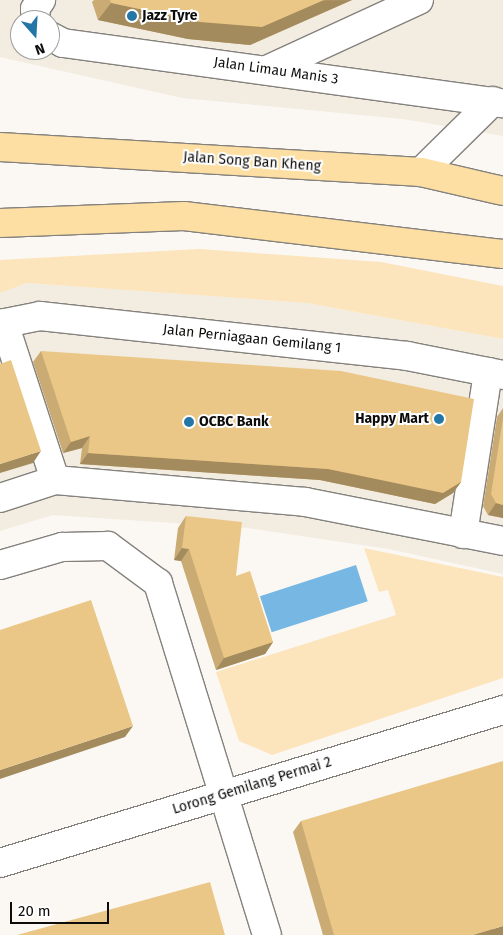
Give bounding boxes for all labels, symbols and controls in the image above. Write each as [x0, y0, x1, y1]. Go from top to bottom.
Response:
place label: Jazz Tyre [142, 8, 197, 24]
north arrow [10, 10, 60, 60]
marker: Jazz Tyre [126, 10, 138, 22]
text: N [33, 39, 47, 58]
street label: Jalan Limau Manis 3 [213, 54, 339, 88]
street label: Jalan Song Ban Kheng [183, 149, 321, 175]
street label: Jalan Perniagaan Gemilang 1 [162, 321, 342, 357]
place label: Happy Mart [355, 411, 429, 427]
marker: Happy Mart [433, 413, 445, 425]
place label: OCBC Bank [199, 414, 269, 430]
marker: OCBC Bank [183, 416, 195, 428]
street label: Lorong Gemilang Permai 2 [170, 754, 334, 818]
scale bar [12, 892, 111, 924]
text: 20 m [18, 902, 51, 920]

